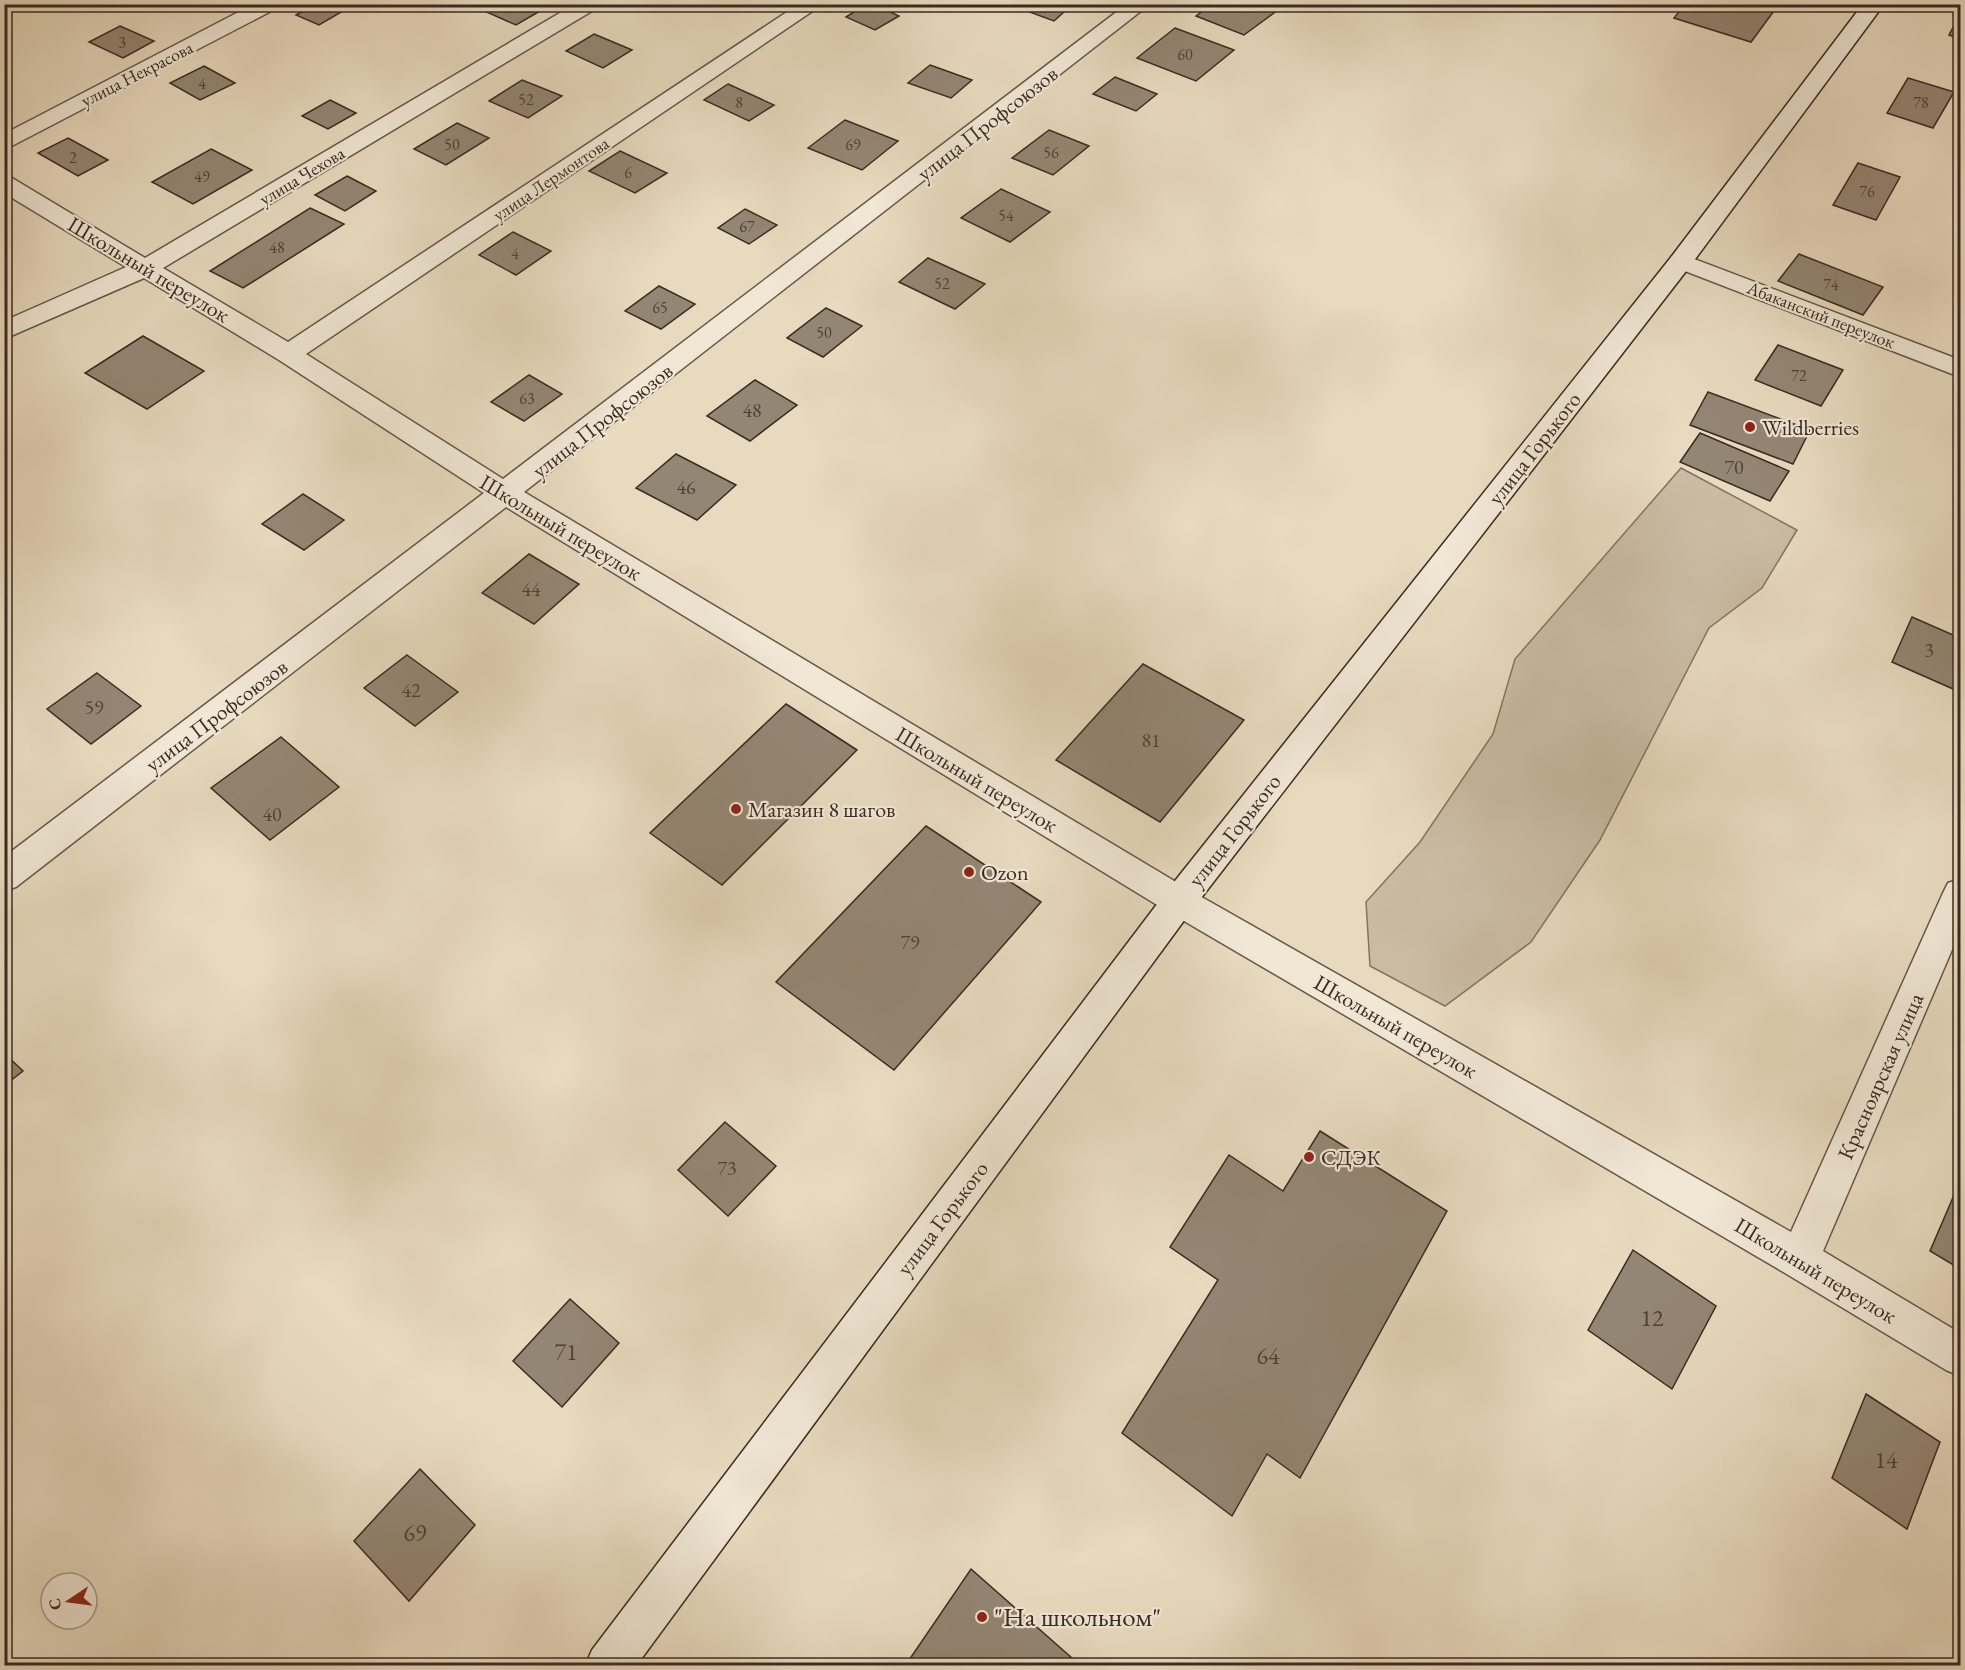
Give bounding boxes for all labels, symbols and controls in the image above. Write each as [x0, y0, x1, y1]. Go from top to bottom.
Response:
house number: 3 [118, 32, 126, 53]
street label: улица Некрасова [77, 35, 197, 112]
house number: 60 [1177, 44, 1193, 65]
street label: улица Профсоюзов [911, 59, 1064, 188]
house number: 4 [198, 73, 206, 94]
house number: 52 [518, 89, 534, 110]
house number: 8 [735, 92, 743, 113]
house number: 78 [1913, 92, 1929, 113]
street label: улица Лермонтова [488, 131, 614, 226]
house number: 50 [444, 134, 460, 155]
house number: 69 [845, 134, 861, 155]
street label: улица Чехова [255, 141, 349, 210]
house number: 56 [1043, 142, 1059, 163]
house number: 2 [69, 147, 77, 168]
house number: 6 [624, 162, 632, 183]
house number: 49 [194, 166, 210, 187]
house number: 76 [1859, 181, 1875, 202]
house number: 54 [998, 205, 1014, 226]
street label: Школьный переулок [62, 210, 235, 329]
house number: 67 [739, 216, 755, 237]
house number: 48 [269, 237, 285, 258]
house number: 4 [511, 243, 519, 264]
house number: 52 [934, 273, 950, 294]
house number: 74 [1823, 274, 1839, 295]
street label: Абаканский переулок [1743, 275, 1899, 353]
house number: 65 [652, 297, 668, 318]
house number: 50 [816, 322, 832, 343]
street label: улица Профсоюзов [526, 356, 679, 485]
house number: 72 [1791, 365, 1807, 386]
street label: улица Горького [1481, 386, 1588, 511]
house number: 63 [519, 388, 535, 409]
house number: 48 [742, 397, 762, 423]
place label: Wildberries [1762, 413, 1859, 442]
marker: Wildberries [1743, 420, 1757, 434]
house number: 70 [1724, 454, 1744, 480]
street label: Школьный переулок [474, 468, 647, 587]
house number: 46 [676, 474, 696, 500]
house number: 44 [521, 576, 541, 602]
house number: 3 [1924, 637, 1934, 663]
street label: улица Профсоюзов [139, 652, 293, 779]
house number: 42 [401, 677, 421, 703]
house number: 59 [84, 694, 104, 720]
street label: Школьный переулок [890, 720, 1063, 839]
house number: 81 [1141, 727, 1161, 753]
street label: улица Горького [1181, 768, 1288, 893]
place label: Магазин 8 шагов [748, 795, 895, 824]
house number: 40 [262, 801, 282, 827]
marker: Магазин 8 шагов [729, 802, 743, 816]
place label: Ozon [981, 858, 1029, 887]
marker: Ozon [962, 865, 976, 879]
house number: 79 [900, 929, 920, 955]
street label: Школьный переулок [1309, 968, 1483, 1085]
street label: Красноярская улица [1831, 988, 1930, 1164]
place label: СДЭК [1321, 1143, 1381, 1172]
marker: СДЭК [1302, 1150, 1316, 1164]
house number: 73 [717, 1155, 737, 1181]
street label: улица Горького [890, 1155, 995, 1281]
street label: Школьный переулок [1729, 1211, 1902, 1330]
house number: 12 [1640, 1302, 1664, 1333]
house number: 71 [554, 1336, 578, 1367]
house number: 64 [1256, 1340, 1280, 1371]
house number: 14 [1874, 1444, 1898, 1475]
house number: 69 [403, 1517, 427, 1548]
north arrow [39, 1571, 99, 1631]
text: С [43, 1596, 66, 1612]
place label: "На школьном" [994, 1599, 1161, 1634]
marker: "На школьном" [975, 1610, 989, 1624]

